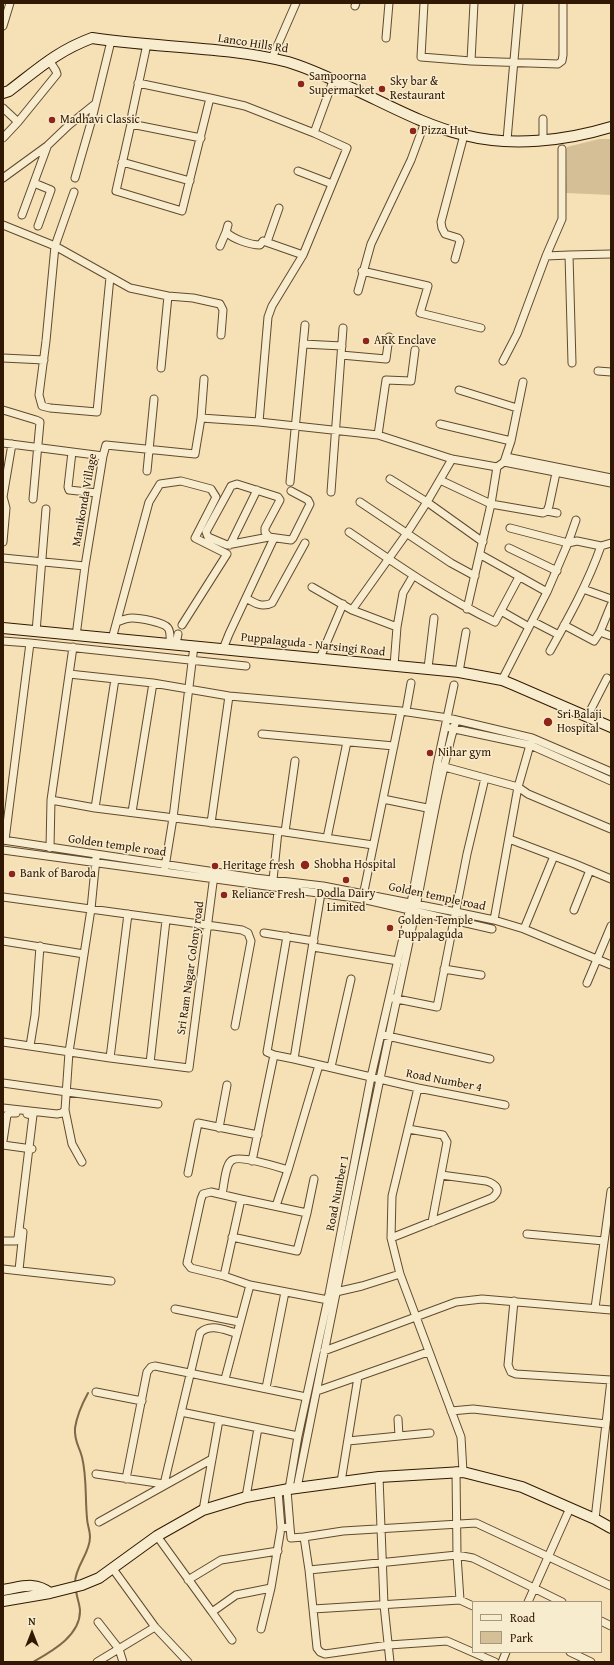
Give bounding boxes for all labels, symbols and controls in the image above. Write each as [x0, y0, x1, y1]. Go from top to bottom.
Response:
street label: Lanco Hills Rd [217, 31, 289, 57]
place label: Sampoorna Supermarket [309, 70, 375, 98]
place label: Sky bar & Restaurant [390, 75, 445, 103]
marker: Sampoorna Supermarket [296, 79, 306, 89]
marker: Sky bar & Restaurant [377, 84, 387, 94]
place label: Madhavi Classic [60, 113, 140, 127]
marker: Madhavi Classic [47, 115, 57, 125]
place label: Pizza Hut [421, 124, 468, 138]
marker: Pizza Hut [408, 126, 418, 136]
place label: ARK Enclave [374, 334, 436, 348]
marker: ARK Enclave [361, 336, 371, 346]
street label: Manikonda Village [70, 452, 100, 548]
street label: Puppalaguda - Narsingi Road [240, 630, 386, 660]
place label: Sri Balaji Hospital [557, 708, 602, 736]
marker: Sri Balaji Hospital [542, 716, 554, 728]
place label: Nihar gym [438, 746, 491, 760]
marker: Nihar gym [425, 748, 435, 758]
street label: Golden temple road [67, 832, 167, 860]
place label: Shobha Hospital [314, 858, 396, 872]
place label: Heritage fresh [223, 859, 295, 873]
marker: Shobha Hospital [299, 859, 311, 871]
marker: Heritage fresh [210, 861, 220, 871]
place label: Bank of Baroda [20, 867, 96, 881]
marker: Bank of Baroda [7, 869, 17, 879]
marker: Dodla Dairy Limited [341, 875, 351, 885]
street label: Golden temple road [387, 880, 487, 914]
place label: Dodla Dairy Limited [317, 887, 375, 915]
place label: Reliance Fresh [232, 888, 305, 902]
marker: Reliance Fresh [219, 890, 229, 900]
street label: Sri Ram Nagar Colony road [174, 900, 208, 1036]
place label: Golden Temple Puppalaguda [398, 914, 473, 942]
marker: Golden Temple Puppalaguda [385, 923, 395, 933]
street label: Road Number 4 [405, 1067, 483, 1095]
street label: Road Number 1 [324, 1154, 352, 1232]
legend [472, 1601, 602, 1653]
text: Road [510, 1609, 535, 1626]
north arrow [12, 1613, 52, 1653]
text: N [28, 1613, 36, 1629]
text: Park [510, 1629, 533, 1646]

